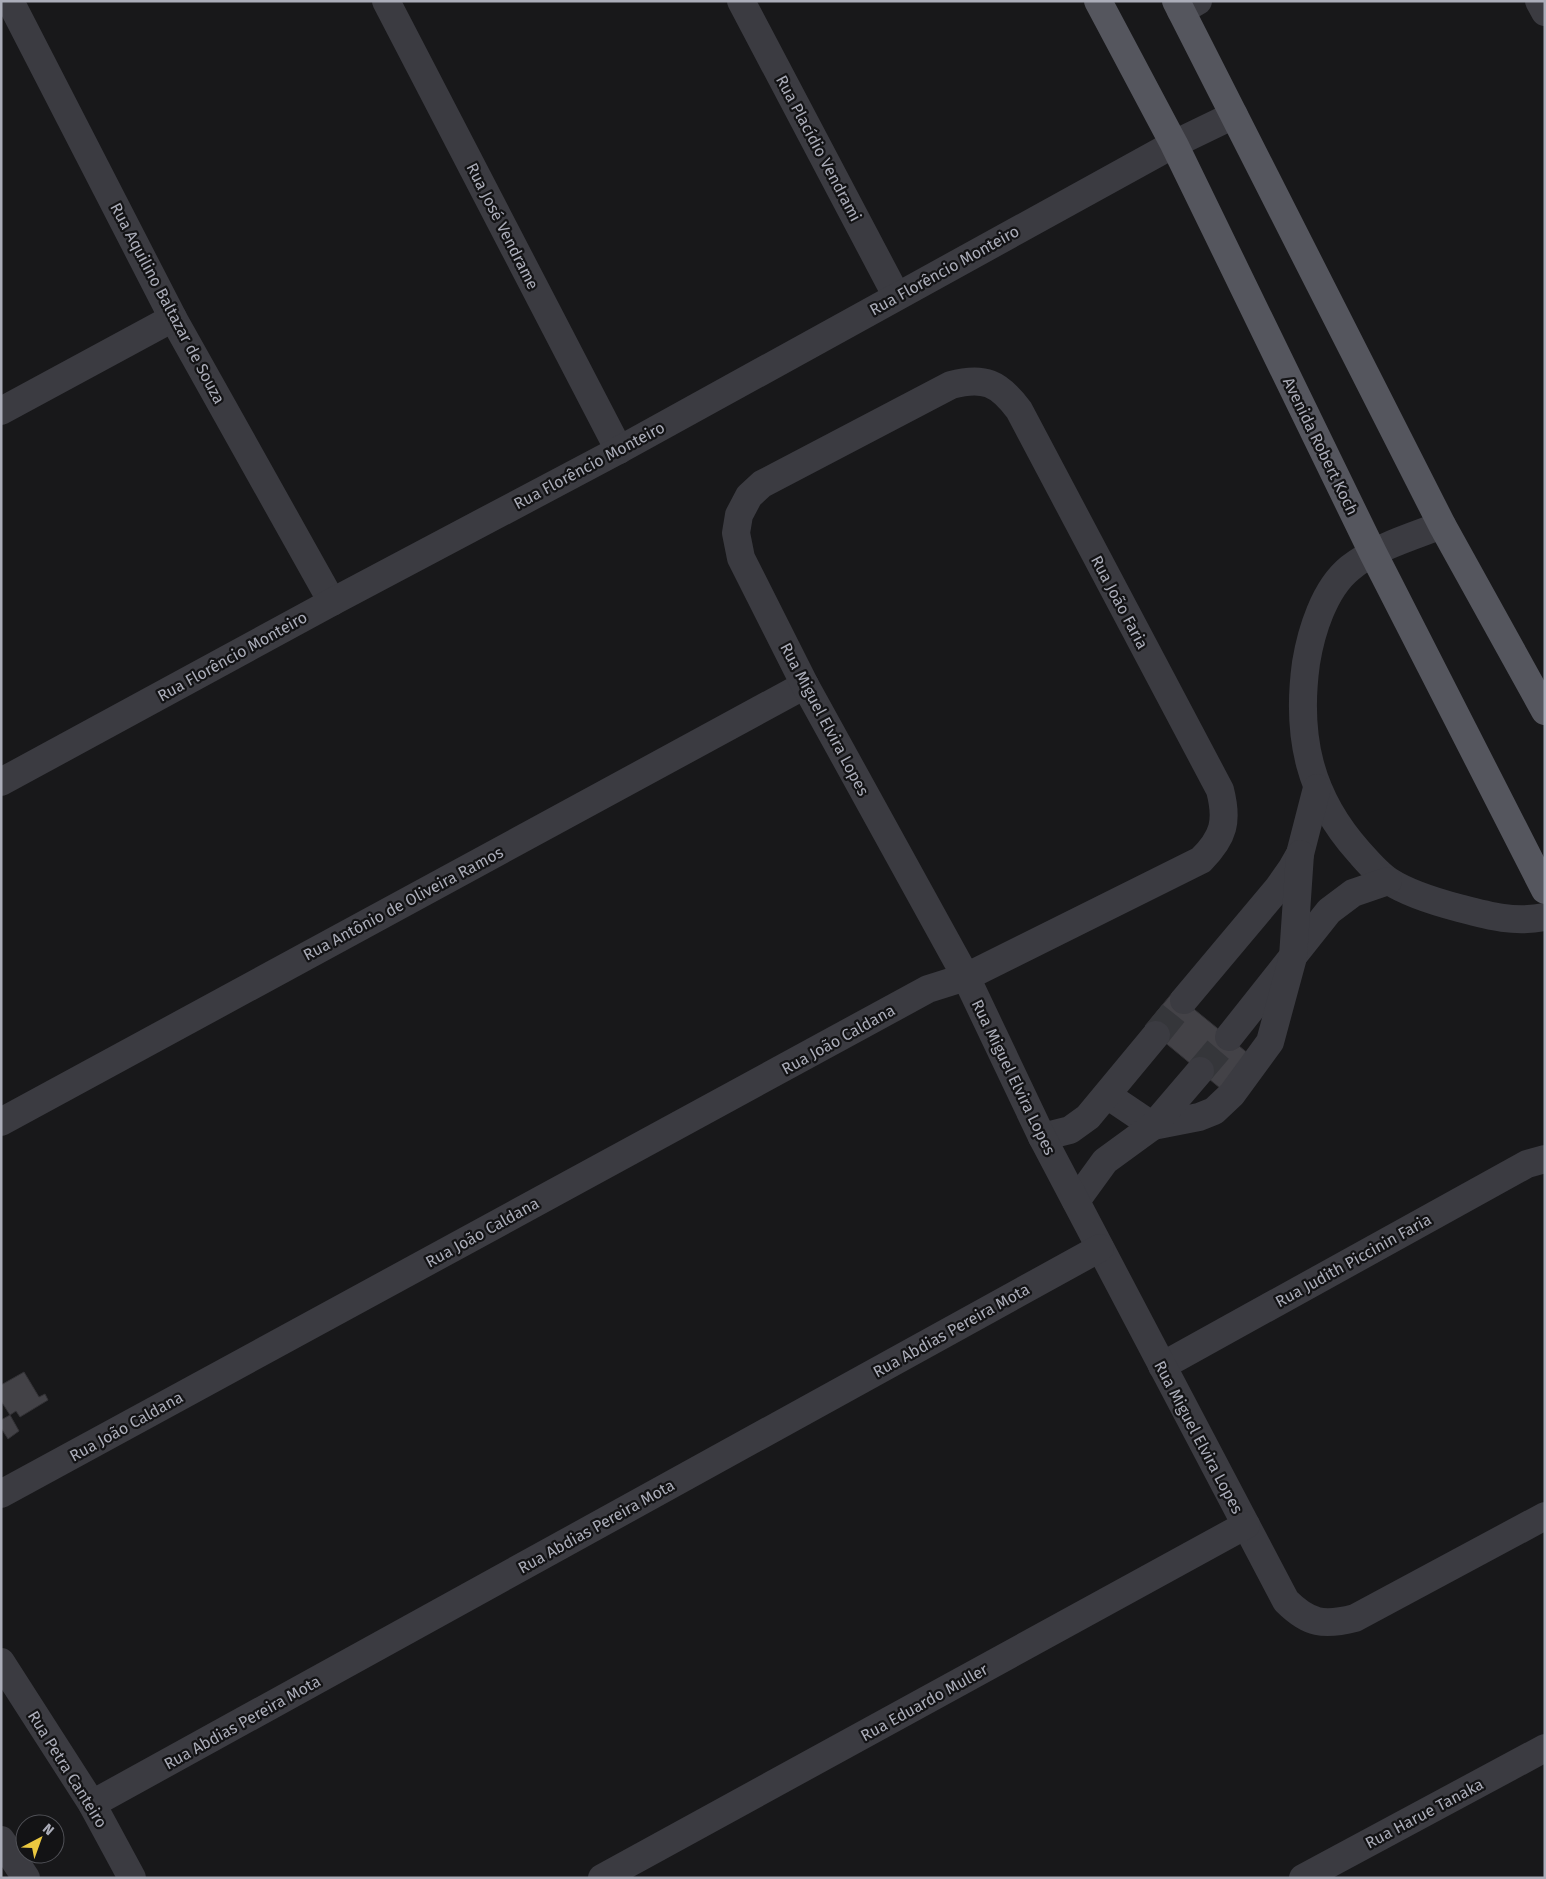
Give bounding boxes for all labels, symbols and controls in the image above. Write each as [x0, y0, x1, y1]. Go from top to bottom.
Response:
street label: Rua Placídio Vendrami [772, 72, 865, 225]
street label: Rua José Vendrame [462, 160, 543, 293]
street label: Rua Aquilino Baltazar de Souza [106, 199, 229, 407]
street label: Rua Florêncio Monteiro [866, 221, 1022, 319]
street label: Avenida Robert Koch [1279, 374, 1362, 518]
street label: Rua Florêncio Monteiro [511, 418, 668, 513]
street label: Rua João Faria [1087, 552, 1152, 652]
street label: Rua Florêncio Monteiro [154, 607, 310, 705]
street label: Rua Miguel Elvira Lopes [776, 639, 873, 799]
street label: Rua Antônio de Oliveira Ramos [300, 842, 507, 964]
street label: Rua Miguel Elvira Lopes [968, 996, 1059, 1158]
street label: Rua João Caldana [778, 1000, 898, 1078]
street label: Rua João Caldana [422, 1193, 542, 1271]
street label: Rua Judith Piccinin Faria [1272, 1210, 1435, 1311]
street label: Rua Abdias Pereira Mota [870, 1279, 1033, 1381]
street label: Rua Miguel Elvira Lopes [1150, 1357, 1247, 1517]
street label: Rua João Caldana [66, 1387, 186, 1465]
street label: Rua Abdias Pereira Mota [515, 1475, 678, 1577]
street label: Rua Eduardo Muller [857, 1659, 992, 1745]
street label: Rua Abdias Pereira Mota [161, 1671, 324, 1773]
street label: Rua Petra Canteiro [24, 1707, 111, 1831]
street label: Rua Harue Tanaka [1362, 1774, 1486, 1853]
north arrow [15, 1814, 65, 1864]
text: N [39, 1820, 57, 1839]

